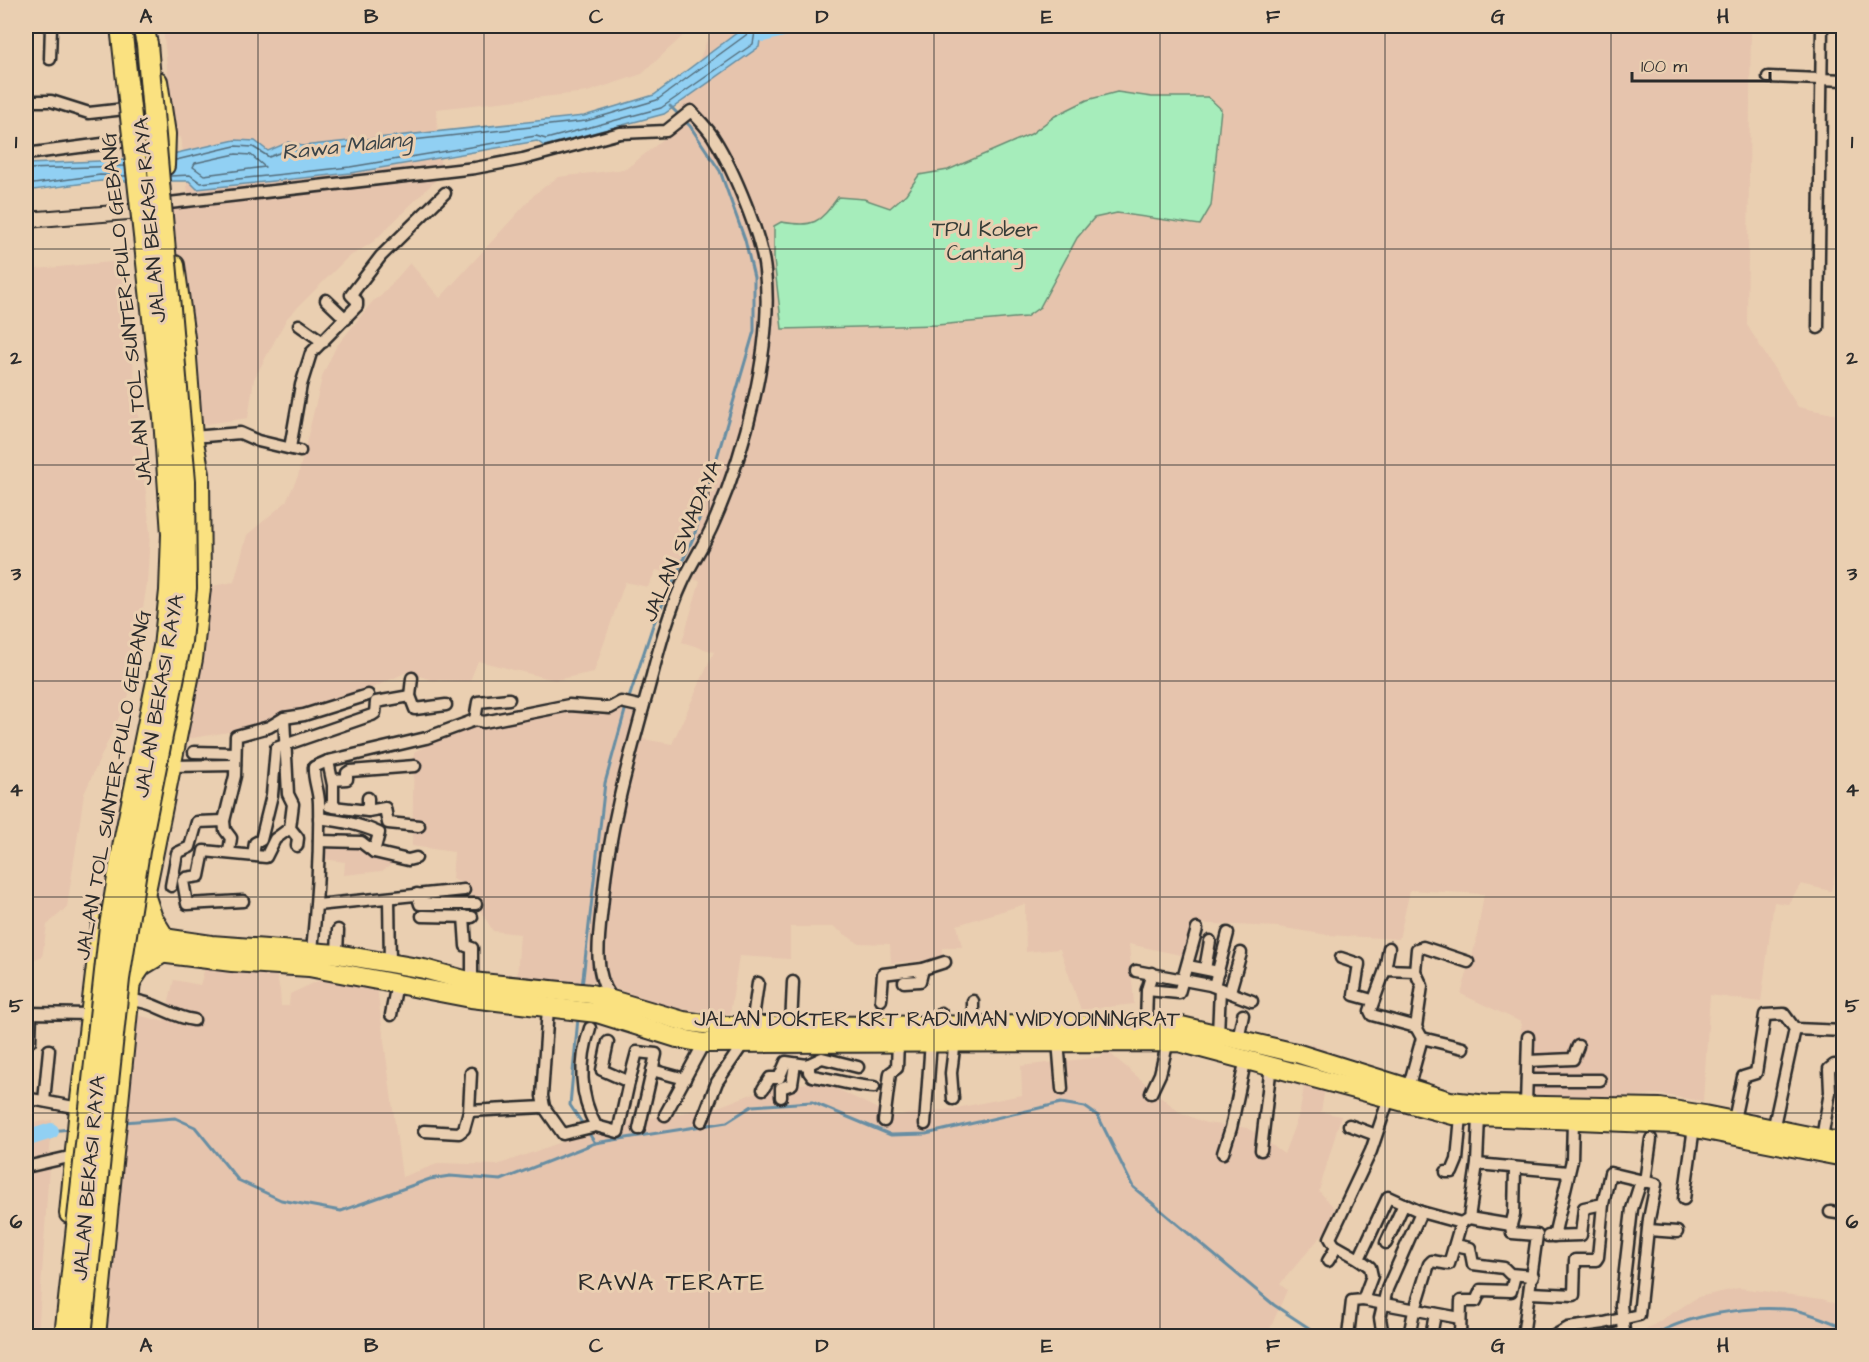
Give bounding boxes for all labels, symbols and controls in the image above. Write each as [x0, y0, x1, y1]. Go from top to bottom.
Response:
text: A [140, 3, 153, 31]
text: B [364, 3, 379, 31]
text: C [589, 3, 604, 31]
text: D [816, 3, 829, 31]
text: E [1041, 3, 1053, 31]
text: F [1266, 3, 1281, 31]
text: G [1491, 3, 1505, 31]
text: H [1717, 3, 1729, 31]
scale bar [1632, 45, 1770, 83]
text: 100 m [1641, 54, 1687, 79]
street label: JALAN BEKASI RAYA [127, 116, 173, 324]
water label: Rawa Malang [280, 124, 416, 169]
text: 1 [15, 128, 18, 156]
text: 1 [1851, 128, 1854, 156]
street label: JALAN TOL SUNTER–PULO GEBANG [94, 131, 160, 487]
park label: TPU Kober Cantang [932, 215, 1038, 270]
text: 2 [9, 344, 22, 372]
text: 2 [1845, 344, 1858, 372]
street label: JALAN SWADAYA [635, 455, 729, 626]
text: 3 [10, 560, 22, 588]
text: 3 [1846, 560, 1858, 588]
street label: JALAN BEKASI RAYA [127, 592, 191, 800]
street label: JALAN TOL SUNTER–PULO GEBANG [68, 607, 158, 962]
text: 4 [9, 776, 23, 804]
text: 4 [1845, 776, 1859, 804]
text: 5 [9, 992, 24, 1020]
text: 5 [1845, 992, 1860, 1020]
street label: JALAN DOKTER KRT RADJIMAN WIDYODININGRAT [694, 1005, 1181, 1034]
street label: JALAN BEKASI RAYA [66, 1074, 112, 1282]
text: 6 [10, 1208, 23, 1236]
text: 6 [1846, 1208, 1859, 1236]
district label: RAWA TERATE [578, 1266, 766, 1300]
text: A [140, 1332, 153, 1360]
text: B [364, 1332, 379, 1360]
text: C [589, 1332, 604, 1360]
text: D [816, 1332, 829, 1360]
text: E [1041, 1332, 1053, 1360]
text: F [1266, 1332, 1281, 1360]
text: G [1491, 1332, 1505, 1360]
text: H [1717, 1332, 1729, 1360]

